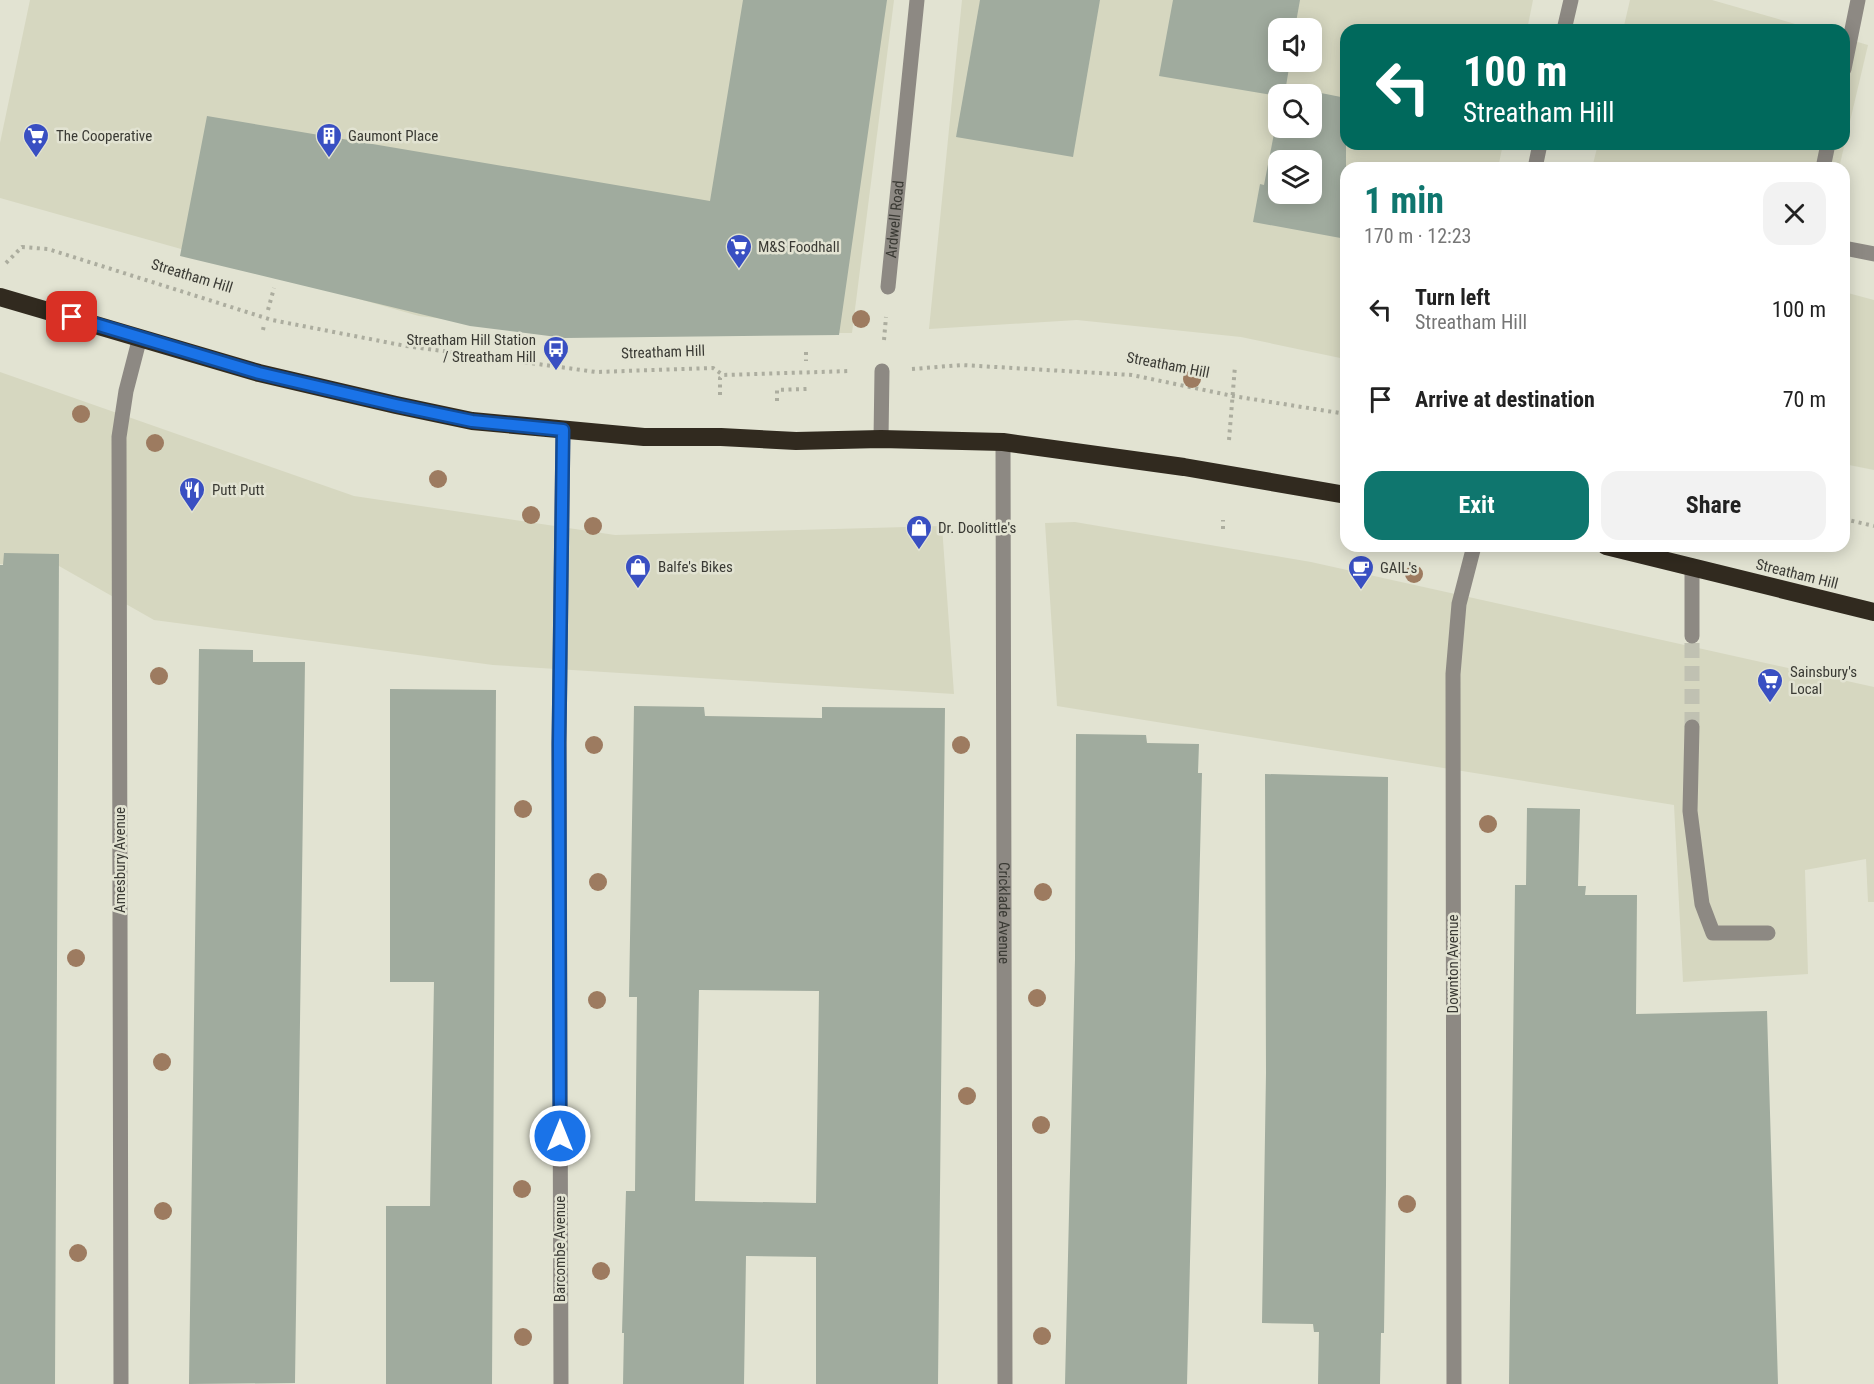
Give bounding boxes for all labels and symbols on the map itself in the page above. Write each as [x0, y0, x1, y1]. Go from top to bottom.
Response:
supermarket icon: The Cooperative [21, 121, 51, 159]
building icon: Gaumont Place [314, 121, 344, 159]
place label: The Cooperative [56, 127, 152, 145]
place label: Gaumont Place [348, 127, 438, 145]
street label: Ardwell Road [882, 180, 908, 259]
supermarket icon: M&S Foodhall [724, 232, 754, 270]
place label: M&S Foodhall [758, 238, 840, 256]
street label: Streatham Hill [149, 255, 235, 297]
pin [46, 291, 97, 342]
place label: Streatham Hill Station / Streatham Hill [406, 331, 536, 366]
bus stop icon: Streatham Hill Station / Streatham Hill [541, 334, 571, 372]
street label: Streatham Hill [621, 342, 705, 362]
street label: Streatham Hill [1125, 348, 1211, 382]
restaurant icon: Putt Putt [177, 475, 207, 513]
place label: Putt Putt [212, 481, 264, 499]
shop icon: Dr. Doolittle's [904, 513, 934, 551]
place label: Dr. Doolittle's [938, 519, 1016, 537]
shop icon: Balfe's Bikes [623, 552, 653, 590]
cafe icon: GAIL's [1346, 553, 1376, 591]
street label: Streatham Hill [1754, 555, 1840, 593]
place label: Balfe's Bikes [658, 558, 733, 576]
place label: GAIL's [1380, 559, 1417, 577]
place label: Sainsbury's Local [1790, 663, 1857, 698]
supermarket icon: Sainsbury's Local [1755, 666, 1785, 704]
street label: Amesbury Avenue [111, 807, 129, 913]
street label: Cricklade Avenue [995, 862, 1013, 964]
street label: Downton Avenue [1444, 915, 1462, 1013]
position arrow [528, 1104, 592, 1168]
street label: Barcombe Avenue [551, 1196, 569, 1302]

